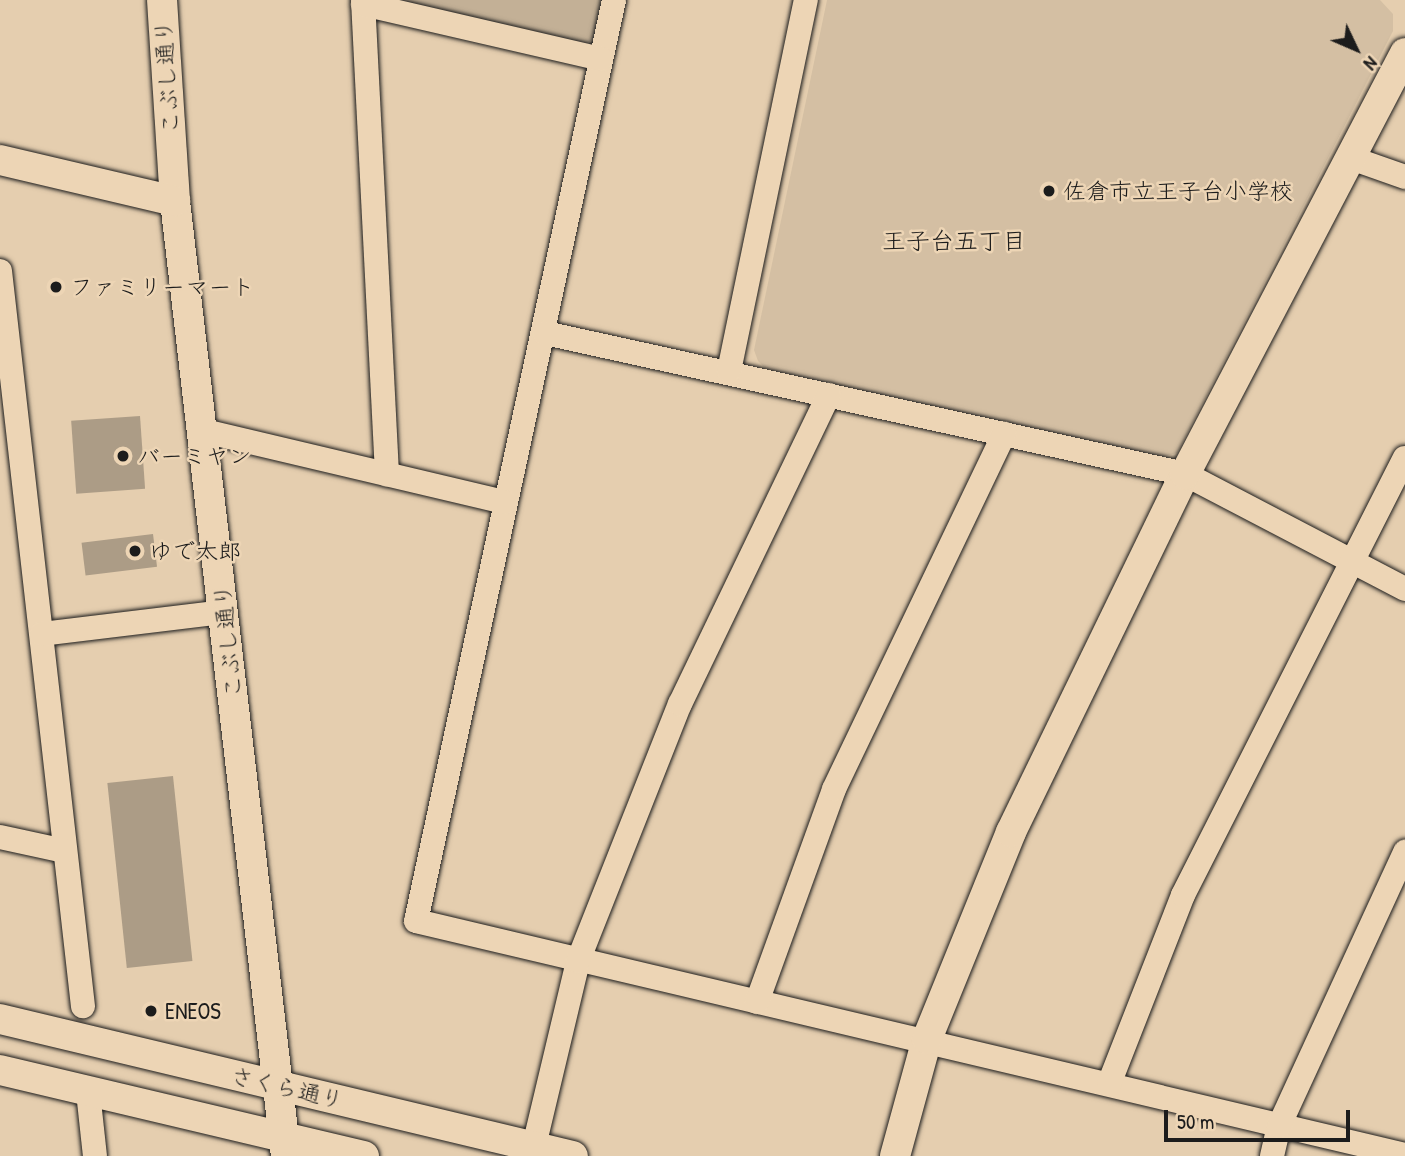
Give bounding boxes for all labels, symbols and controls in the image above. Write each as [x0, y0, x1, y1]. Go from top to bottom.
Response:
north arrow [1321, 14, 1391, 84]
street label: こぶし通り [149, 19, 185, 135]
text: N [1358, 51, 1384, 76]
place label: 佐倉市立王子台小学校 [1063, 177, 1293, 205]
marker: 佐倉市立王子台小学校 [1041, 183, 1057, 199]
district label: 王子台五丁目 [882, 227, 1026, 255]
place label: ファミリーマート [70, 273, 254, 301]
marker: ファミリーマート [48, 279, 64, 295]
place label: バーミヤン [137, 442, 252, 470]
marker: バーミヤン [115, 448, 131, 464]
place label: ゆで太郎 [149, 537, 241, 565]
marker: ゆで太郎 [127, 543, 143, 559]
street label: こぶし通り [208, 582, 248, 700]
place label: ENEOS [165, 997, 221, 1025]
marker: ENEOS [143, 1003, 159, 1019]
street label: さくら通り [228, 1062, 346, 1114]
scale bar [1167, 1096, 1352, 1140]
text: 50 m [1177, 1107, 1214, 1136]

